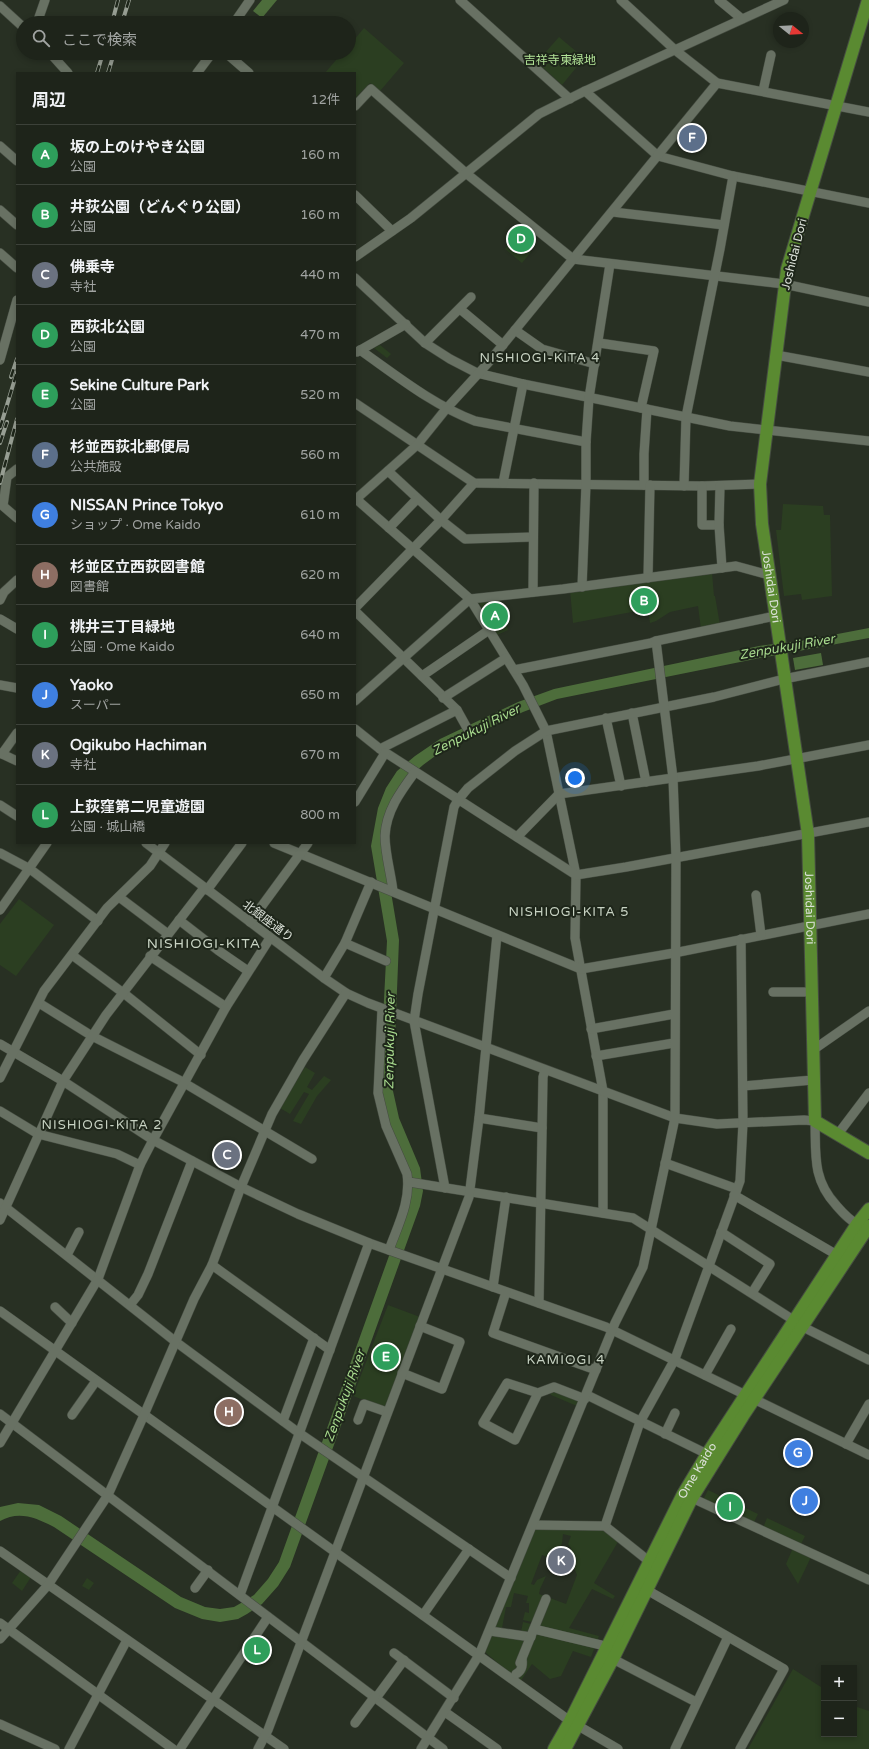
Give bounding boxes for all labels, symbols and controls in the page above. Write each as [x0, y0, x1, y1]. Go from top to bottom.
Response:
north arrow [773, 12, 809, 48]
search box [16, 16, 356, 60]
icon: search [30, 27, 52, 49]
text: ここで検索 [62, 31, 137, 49]
park label: 吉祥寺東緑地 [524, 53, 596, 67]
text: 周辺 [32, 90, 66, 111]
text: 12件 [311, 92, 340, 108]
pin: F [679, 123, 705, 153]
text: 坂の上のけやき公園 [70, 138, 205, 156]
text: A [40, 147, 50, 163]
text: 160 m [300, 147, 340, 163]
text: 公園 [70, 159, 96, 175]
text: 井荻公園（どんぐり公園） [70, 198, 250, 216]
text: B [40, 207, 50, 223]
text: 160 m [300, 207, 340, 223]
street label: Joshidai Dori [778, 217, 810, 291]
text: 公園 [70, 219, 96, 235]
pin: D [508, 224, 534, 254]
text: 佛乗寺 [70, 258, 115, 276]
text: C [40, 267, 50, 283]
text: 440 m [300, 267, 340, 283]
text: 寺社 [70, 279, 96, 295]
text: 西荻北公園 [70, 318, 145, 336]
text: D [40, 327, 50, 343]
text: 470 m [300, 327, 340, 343]
text: 公園 [70, 339, 96, 355]
district label: NISHIOGI-KITA 4 [480, 350, 600, 366]
text: Sekine Culture Park [70, 376, 209, 394]
text: E [41, 387, 49, 403]
text: 520 m [300, 387, 340, 403]
text: 公園 [70, 397, 96, 413]
text: 杉並西荻北郵便局 [70, 438, 190, 456]
text: F [41, 447, 49, 463]
text: 560 m [300, 447, 340, 463]
text: 公共施設 [70, 459, 122, 475]
text: NISSAN Prince Tokyo [70, 496, 223, 514]
text: G [40, 507, 50, 523]
text: 610 m [300, 507, 340, 523]
text: ショップ · Ome Kaido [70, 517, 201, 533]
street label: Joshidai Dori [759, 549, 784, 624]
text: 杉並区立西荻図書館 [70, 558, 205, 576]
text: H [40, 567, 50, 583]
text: 620 m [300, 567, 340, 583]
text: 図書館 [70, 579, 109, 595]
pin: B [631, 586, 657, 616]
pin: A [482, 601, 508, 631]
text: 桃井三丁目緑地 [70, 618, 175, 636]
text: I [43, 627, 47, 643]
text: 640 m [300, 627, 340, 643]
water label: Zenpukuji River [738, 630, 838, 663]
text: 公園 · Ome Kaido [70, 639, 175, 655]
text: Yaoko [70, 676, 113, 694]
text: J [42, 687, 48, 703]
text: 650 m [300, 687, 340, 703]
text: スーパー [70, 697, 122, 713]
water label: Zenpukuji River [429, 700, 524, 759]
text: Ogikubo Hachiman [70, 736, 207, 754]
text: K [41, 747, 49, 763]
text: 670 m [300, 747, 340, 763]
text: 寺社 [70, 757, 96, 773]
your location [565, 768, 585, 788]
text: 上荻窪第二児童遊園 [70, 798, 205, 816]
text: L [41, 807, 49, 823]
text: 800 m [300, 807, 340, 823]
text: 公園 · 城山橋 [70, 819, 145, 835]
street label: Joshidai Dori [802, 871, 818, 945]
street label: 北銀座通り [240, 897, 296, 945]
district label: NISHIOGI-KITA 5 [509, 904, 629, 920]
district label: NISHIOGI-KITA [147, 935, 261, 952]
water label: Zenpukuji River [381, 991, 399, 1089]
district label: NISHIOGI-KITA 2 [42, 1117, 162, 1133]
pin: C [214, 1140, 240, 1170]
pin: E [373, 1342, 399, 1372]
water label: Zenpukuji River [321, 1346, 370, 1444]
district label: KAMIOGI 4 [526, 1352, 606, 1368]
pin: H [216, 1397, 242, 1427]
pin: G [785, 1438, 811, 1468]
street label: Ome Kaido [675, 1440, 720, 1501]
pin: J [792, 1486, 818, 1516]
pin: I [717, 1492, 743, 1522]
pin: K [548, 1546, 574, 1576]
pin: L [244, 1635, 270, 1665]
map controls [821, 1665, 857, 1737]
button: + [821, 1665, 857, 1701]
button: − [821, 1701, 857, 1737]

